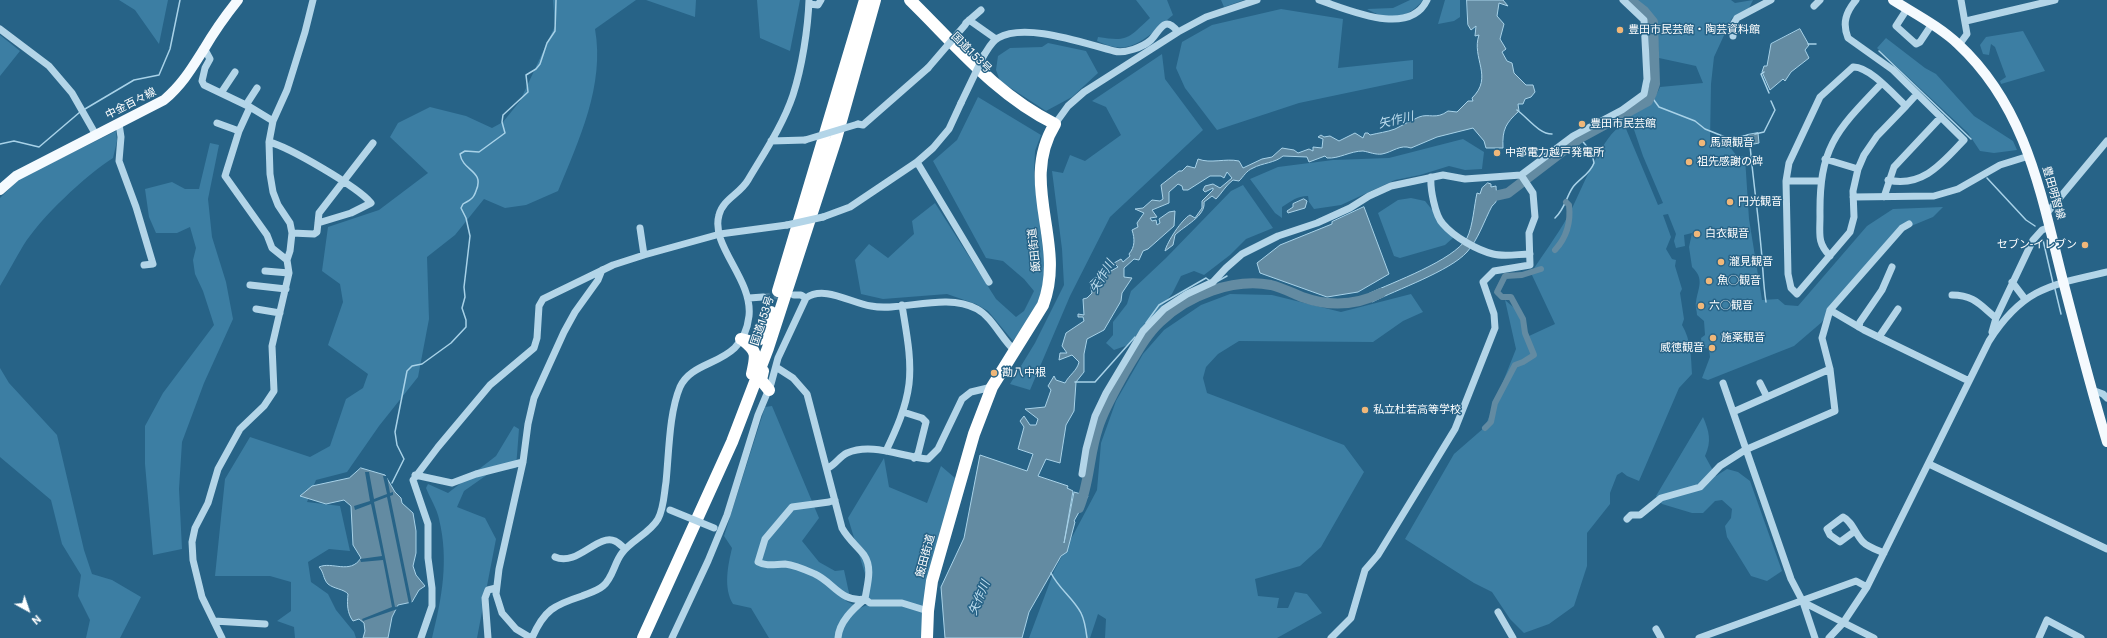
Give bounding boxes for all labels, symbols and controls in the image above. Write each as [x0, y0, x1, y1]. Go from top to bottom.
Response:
place label: 豊田市民芸館・陶芸資料館 [1628, 23, 1760, 37]
marker: 豊田市民芸館・陶芸資料館 [1615, 25, 1625, 35]
street label: 国道153号 [948, 30, 994, 76]
street label: 中金百々線 [104, 86, 158, 122]
water label: 矢作川 [1377, 110, 1415, 132]
place label: 豊田市民芸館 [1590, 117, 1656, 131]
marker: 豊田市民芸館 [1577, 119, 1587, 129]
place label: 馬頭観音 [1710, 136, 1754, 150]
marker: 馬頭観音 [1697, 138, 1707, 148]
place label: 中部電力越戸発電所 [1505, 146, 1604, 160]
marker: 中部電力越戸発電所 [1492, 148, 1502, 158]
place label: 祖先感謝の碑 [1697, 155, 1763, 169]
marker: 祖先感謝の碑 [1684, 157, 1694, 167]
street label: 豊田明智線 [2039, 165, 2067, 221]
place label: 円光観音 [1738, 195, 1782, 209]
marker: 円光観音 [1725, 197, 1735, 207]
street label: 飯田街道 [1026, 227, 1044, 273]
place label: 白衣観音 [1705, 227, 1749, 241]
marker: 白衣観音 [1692, 229, 1702, 239]
place label: セブン-イレブン [1997, 238, 2077, 252]
marker: セブン-イレブン [2080, 240, 2090, 250]
place label: 瀧見観音 [1729, 255, 1773, 269]
marker: 瀧見観音 [1716, 257, 1726, 267]
water label: 矢作川 [1088, 258, 1118, 296]
place label: 魚◯観音 [1717, 274, 1761, 288]
marker: 魚◯観音 [1704, 276, 1714, 286]
street label: 国道153号 [749, 294, 777, 348]
place label: 六◯観音 [1709, 299, 1753, 313]
marker: 六◯観音 [1696, 301, 1706, 311]
place label: 施薬観音 [1721, 331, 1765, 345]
marker: 施薬観音 [1708, 333, 1718, 343]
place label: 威徳観音 [1660, 341, 1704, 355]
marker: 威徳観音 [1707, 343, 1717, 353]
place label: 勘八中根 [1002, 366, 1046, 380]
marker: 勘八中根 [989, 368, 999, 378]
place label: 私立杜若高等学校 [1373, 403, 1461, 417]
marker: 私立杜若高等学校 [1360, 405, 1370, 415]
street label: 飯田街道 [914, 533, 938, 579]
water label: 矢作川 [966, 579, 994, 617]
north arrow [8, 590, 48, 630]
text: N [29, 612, 43, 627]

